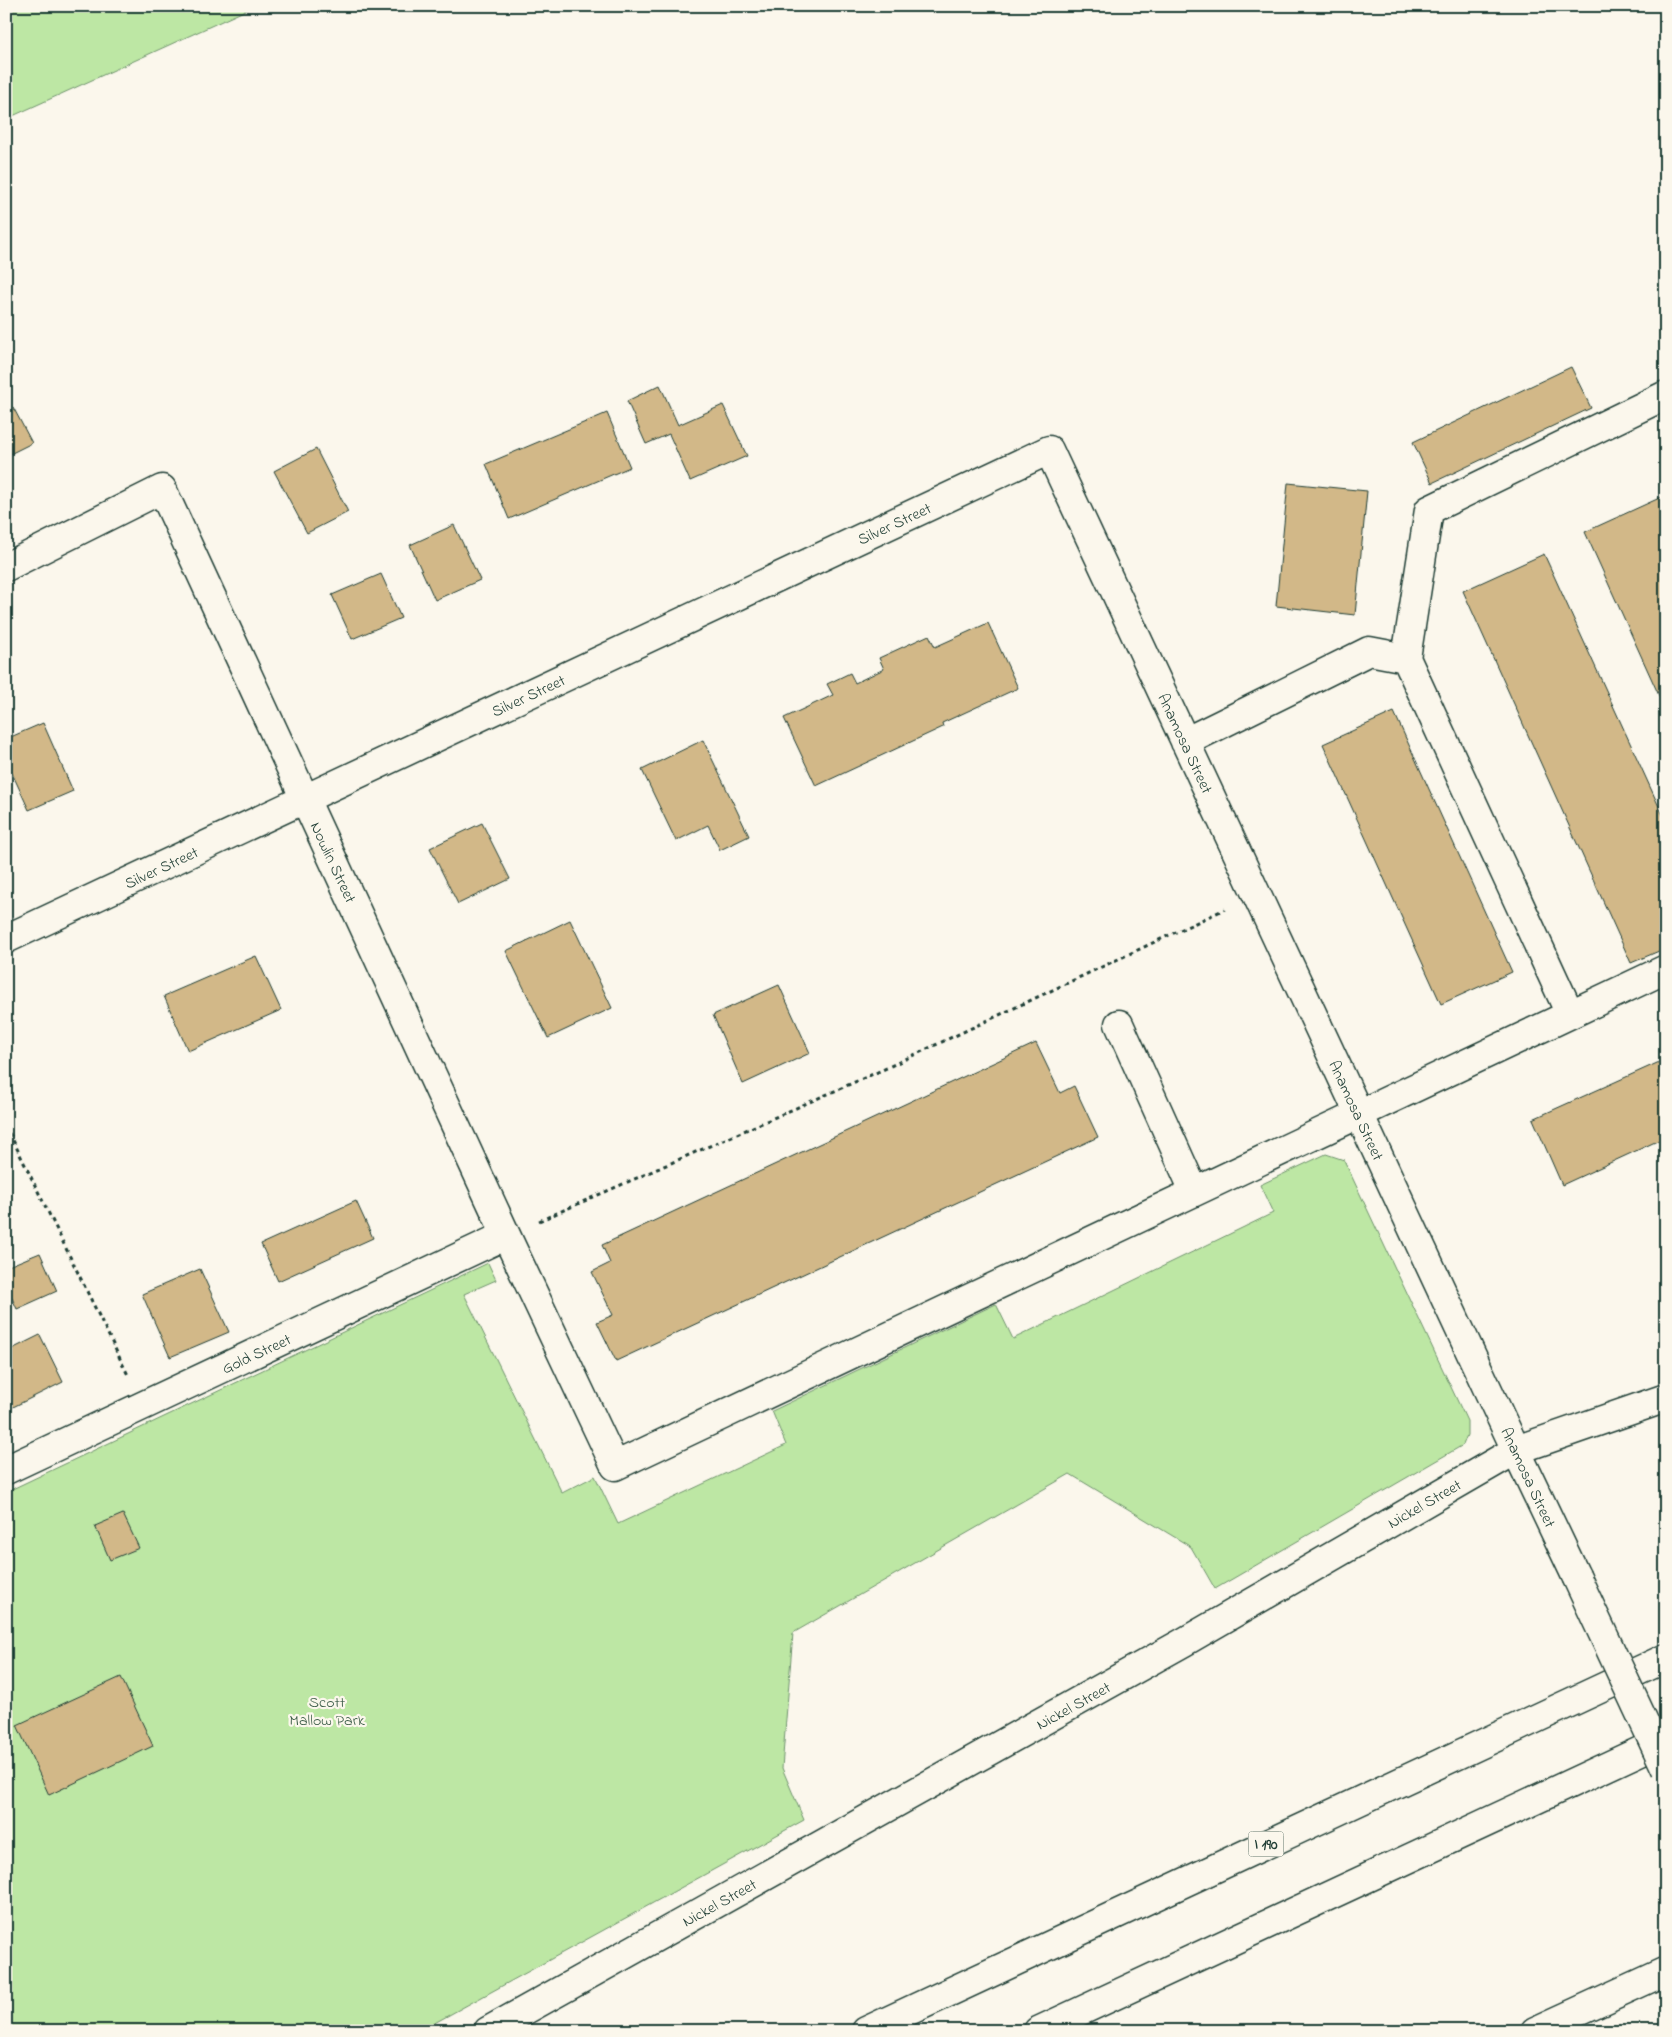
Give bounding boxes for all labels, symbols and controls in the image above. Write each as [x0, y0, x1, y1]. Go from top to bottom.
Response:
street label: Silver Street [854, 497, 936, 552]
street label: Silver Street [488, 669, 570, 724]
street label: Anamosa Street [1150, 690, 1218, 799]
street label: Nowlin Street [303, 818, 362, 908]
street label: Silver Street [121, 841, 203, 896]
street label: Anamosa Street [1321, 1057, 1389, 1166]
street label: Gold Street [218, 1328, 296, 1381]
street label: Anamosa Street [1493, 1424, 1561, 1533]
street label: Nickel Street [1384, 1474, 1467, 1536]
street label: Nickel Street [1032, 1676, 1116, 1737]
park label: Scott Mallow Park [289, 1691, 366, 1733]
road number: I 190 [1248, 1832, 1284, 1856]
street label: Nickel Street [678, 1873, 762, 1934]

